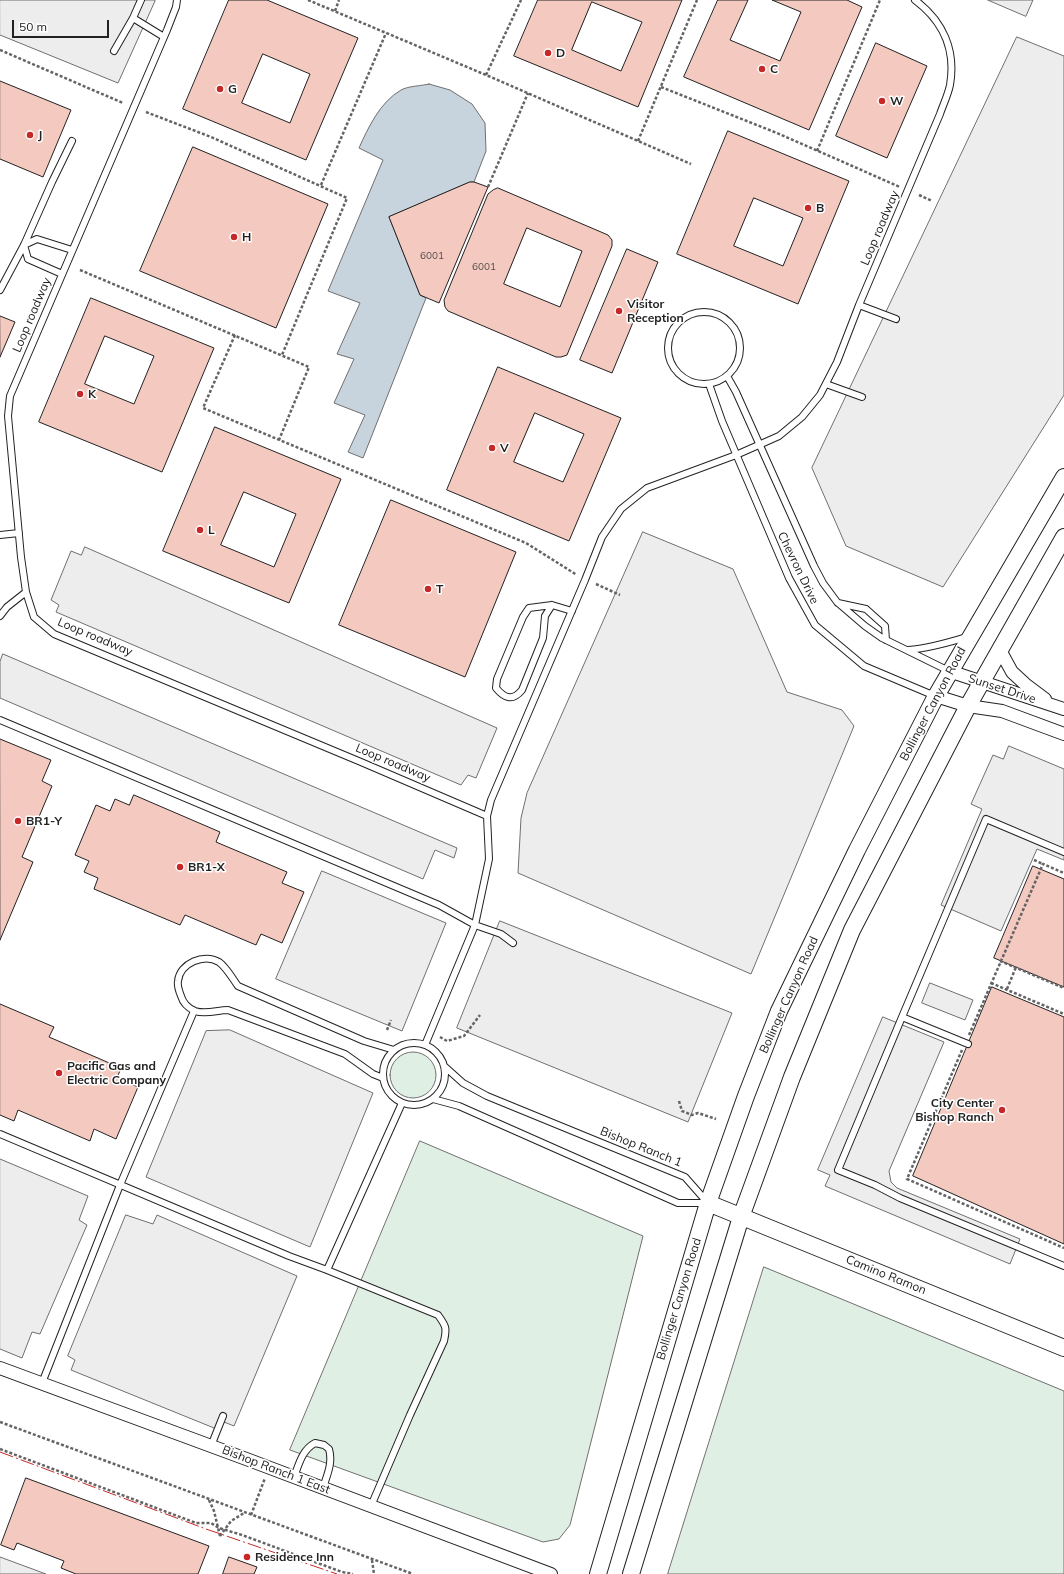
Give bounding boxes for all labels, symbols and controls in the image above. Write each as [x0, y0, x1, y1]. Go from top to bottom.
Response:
scale bar [14, 12, 111, 38]
text: 50 m [19, 19, 47, 34]
place label: D [556, 46, 565, 60]
marker: D [543, 48, 553, 58]
place label: C [770, 62, 778, 76]
marker: C [757, 64, 767, 74]
place label: G [228, 82, 237, 96]
marker: G [215, 84, 225, 94]
place label: W [890, 94, 903, 108]
marker: W [877, 96, 887, 106]
place label: J [38, 128, 42, 142]
marker: J [25, 130, 35, 140]
street label: Loop roadway [858, 188, 902, 268]
place label: B [816, 201, 824, 215]
marker: B [803, 203, 813, 213]
place label: H [242, 230, 251, 244]
marker: H [229, 232, 239, 242]
house number: 6001 [420, 250, 444, 262]
house number: 6001 [472, 261, 496, 273]
street label: Loop roadway [10, 275, 54, 355]
place label: Visitor Reception [627, 297, 684, 325]
marker: Visitor Reception [614, 306, 624, 316]
place label: K [88, 387, 96, 401]
marker: K [75, 389, 85, 399]
place label: V [500, 441, 509, 455]
marker: V [487, 443, 497, 453]
place label: L [208, 523, 215, 537]
marker: L [195, 525, 205, 535]
street label: Chevron Drive [774, 530, 822, 606]
place label: T [436, 582, 443, 596]
marker: T [423, 584, 433, 594]
street label: Loop roadway [55, 615, 135, 659]
street label: Bollinger Canyon Road [897, 645, 969, 763]
street label: Sunset Drive [966, 671, 1038, 707]
street label: Loop roadway [353, 741, 433, 785]
place label: BR1-Y [26, 814, 62, 828]
marker: BR1-Y [13, 816, 23, 826]
place label: BR1-X [188, 860, 225, 874]
marker: BR1-X [175, 862, 185, 872]
street label: Bollinger Canyon Road [757, 934, 821, 1056]
place label: Pacific Gas and Electric Company [67, 1059, 166, 1087]
marker: Pacific Gas and Electric Company [54, 1068, 64, 1078]
place label: City Center Bishop Ranch [915, 1096, 994, 1124]
marker: City Center Bishop Ranch [997, 1105, 1007, 1115]
street label: Bishop Ranch 1 [598, 1124, 684, 1170]
street label: Bollinger Canyon Road [654, 1236, 704, 1362]
street label: Camino Ramon [844, 1252, 928, 1298]
street label: Bishop Ranch 1 East [220, 1443, 332, 1497]
place label: Residence Inn [255, 1550, 334, 1564]
marker: Residence Inn [242, 1552, 252, 1562]

